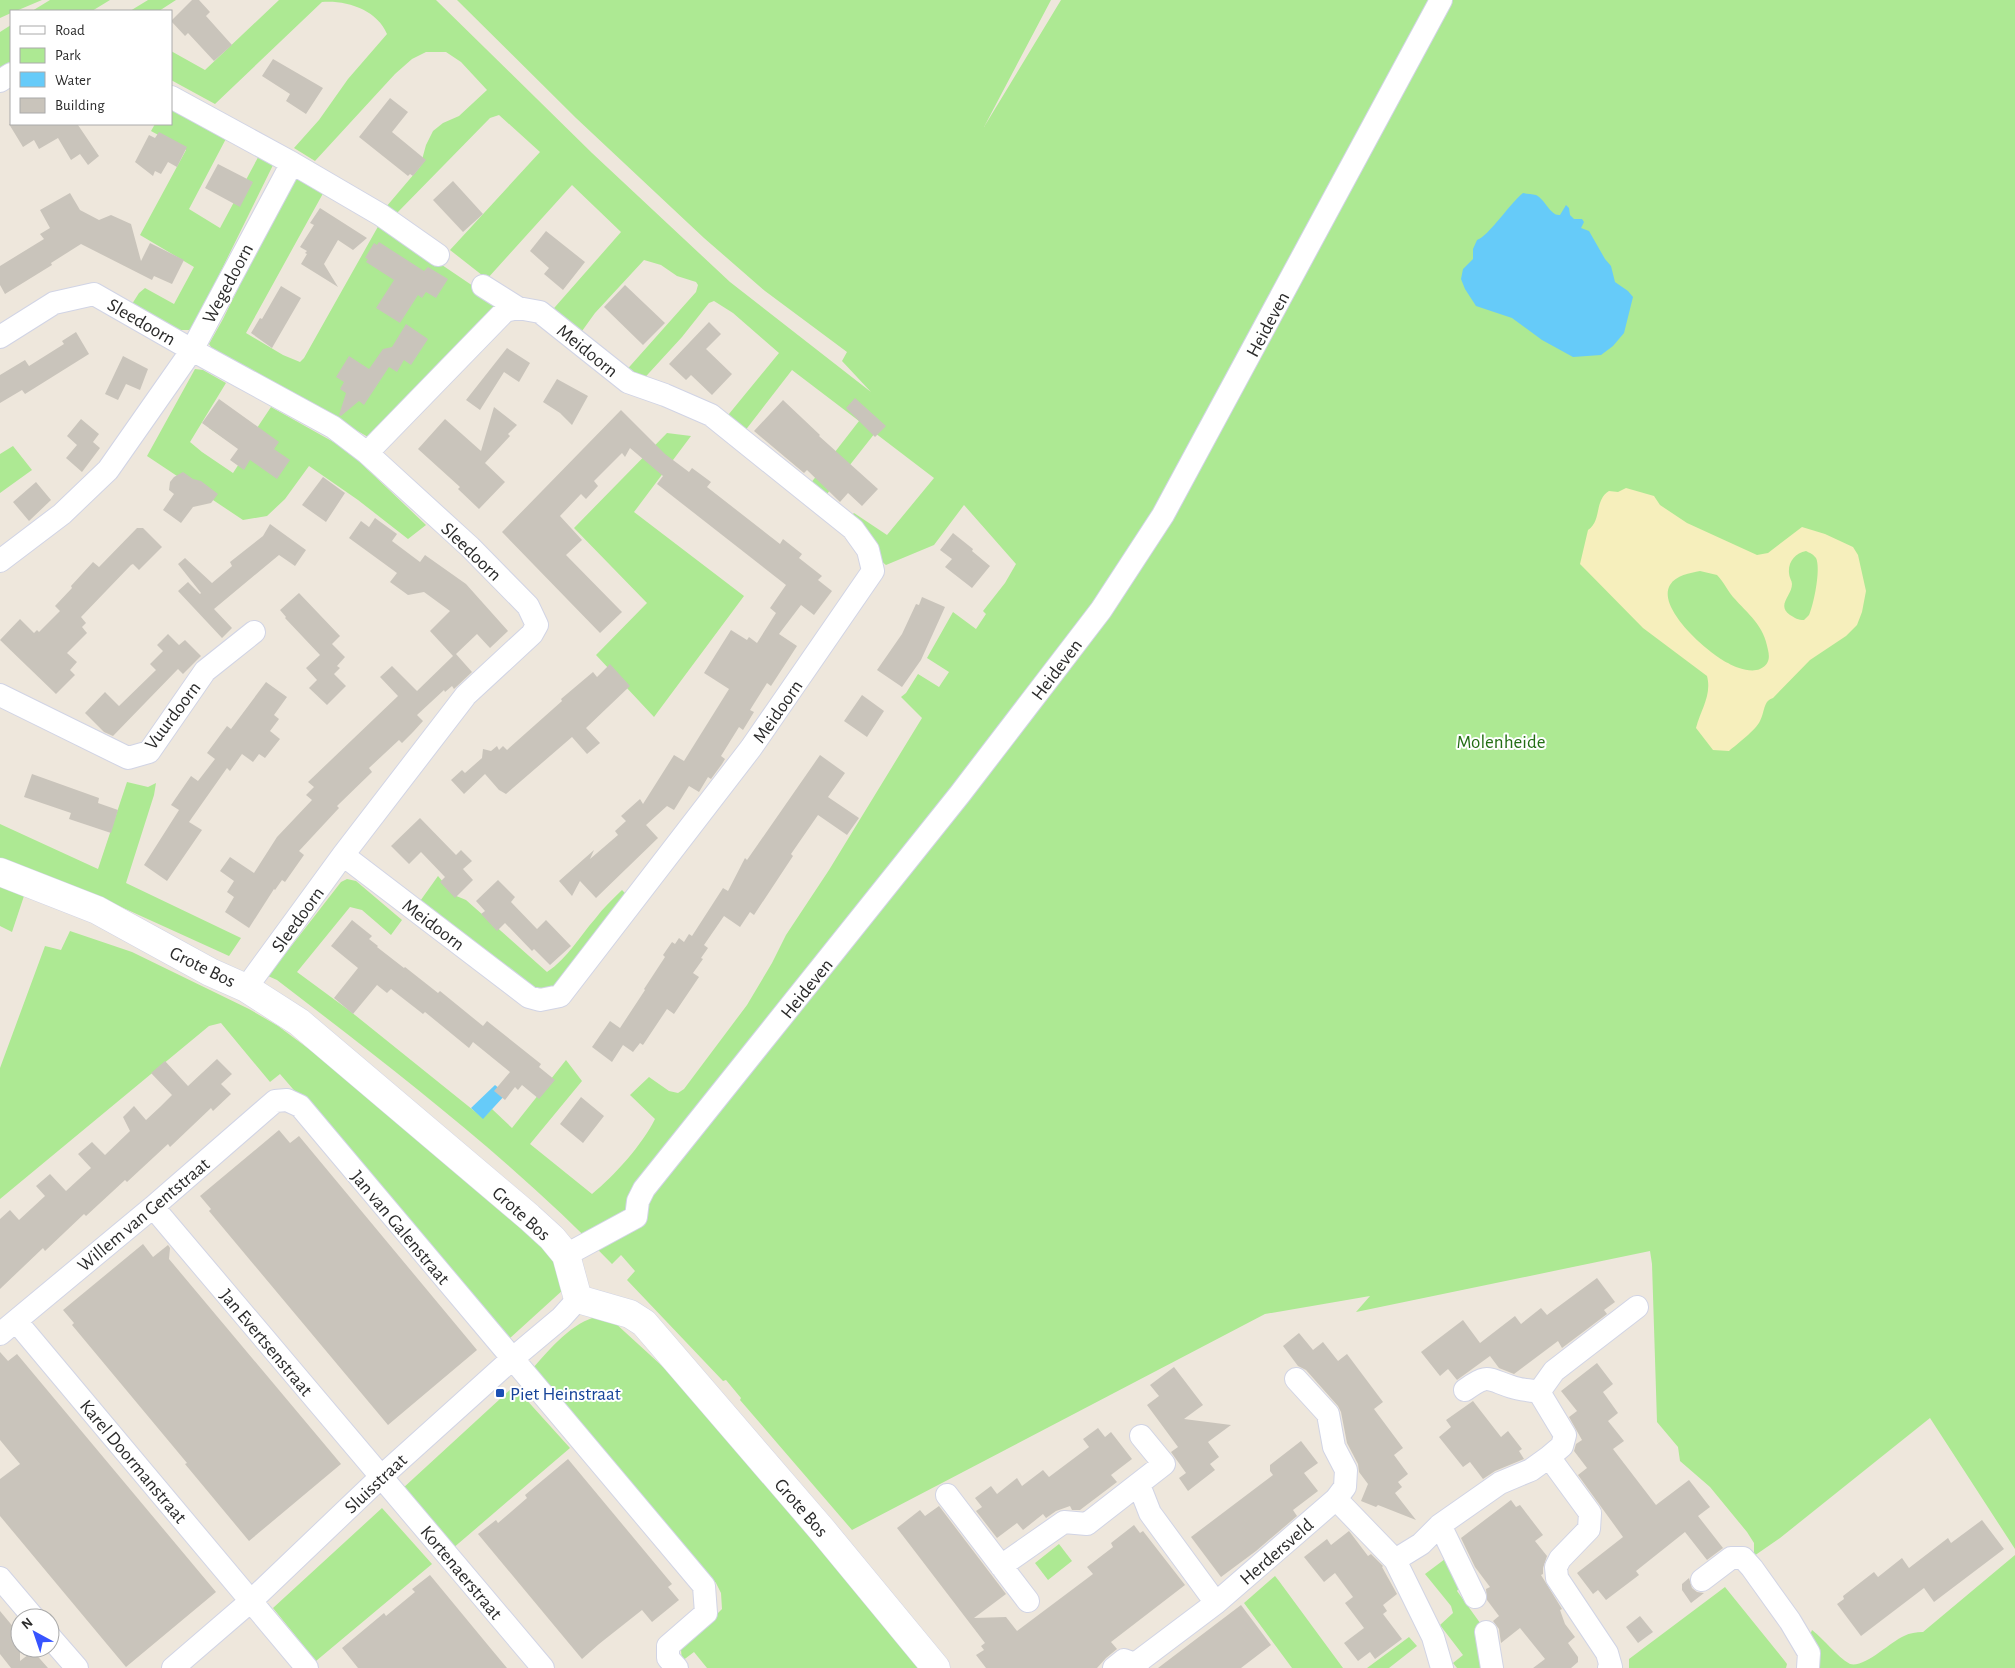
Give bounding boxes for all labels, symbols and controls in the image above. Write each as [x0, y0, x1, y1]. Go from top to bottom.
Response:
legend [10, 10, 172, 125]
text: Road [55, 23, 85, 38]
text: Park [55, 48, 81, 63]
text: Water [55, 73, 91, 88]
text: Building [55, 98, 105, 113]
street label: Wegedoorn [200, 241, 257, 327]
street label: Heideven [1243, 289, 1293, 360]
street label: Sleedoorn [104, 295, 179, 349]
street label: Meidoorn [553, 321, 621, 381]
street label: Sleedoorn [437, 519, 505, 585]
street label: Heideven [1028, 636, 1086, 704]
street label: Meidoorn [750, 677, 807, 747]
street label: Vuurdoorn [142, 679, 205, 753]
park label: Molenheide [1456, 733, 1546, 752]
street label: Sleedoorn [268, 884, 328, 956]
street label: Meidoorn [399, 896, 468, 955]
street label: Grote Bos [166, 943, 238, 991]
street label: Heideven [777, 955, 837, 1022]
street label: Willem van Gentstraat [74, 1155, 214, 1276]
street label: Jan van Galenstraat [347, 1167, 453, 1289]
street label: Grote Bos [488, 1183, 554, 1245]
street label: Jan Evertsenstraat [216, 1286, 316, 1400]
place label: Piet Heinstraat [510, 1385, 621, 1404]
marker: Piet Heinstraat [494, 1387, 506, 1399]
street label: Karel Doormanstraat [76, 1397, 190, 1527]
street label: Sluisstraat [341, 1451, 411, 1517]
street label: Grote Bos [771, 1475, 831, 1541]
street label: Herdersveld [1237, 1515, 1317, 1589]
street label: Kortenaerstraat [416, 1522, 505, 1623]
north arrow [10, 1608, 60, 1658]
text: N [19, 1615, 36, 1632]

